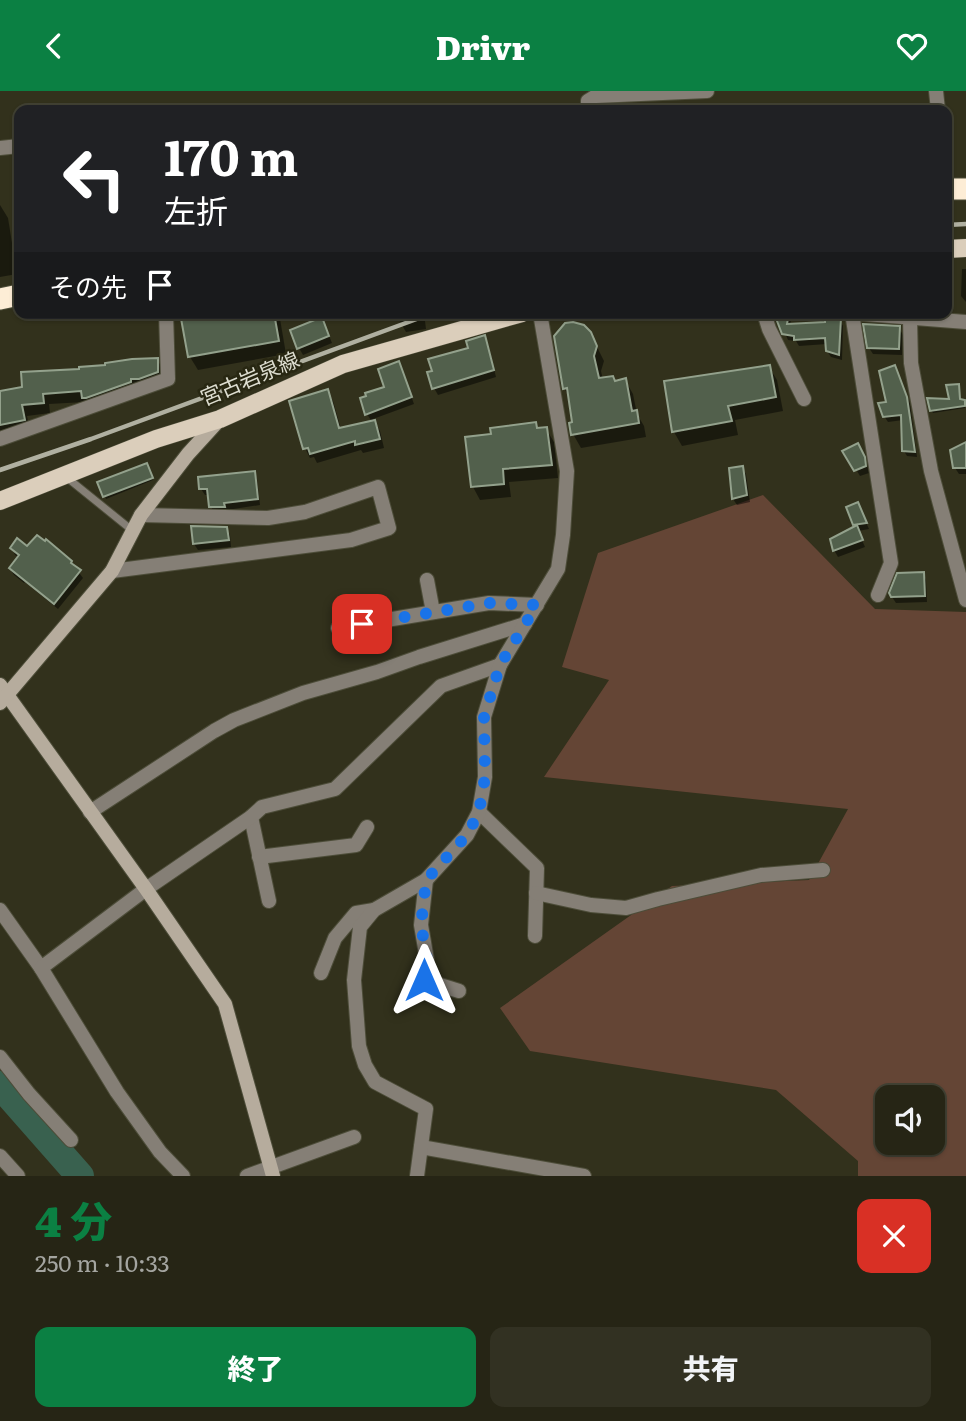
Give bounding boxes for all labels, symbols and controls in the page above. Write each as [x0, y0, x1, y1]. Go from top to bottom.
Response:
text: Drivr [436, 22, 530, 70]
icon: back [35, 27, 73, 65]
icon: heart [893, 27, 931, 65]
text: 170 m [164, 118, 298, 191]
icon: left [49, 133, 140, 224]
text: 左折 [164, 185, 228, 233]
text: その先 [49, 266, 127, 305]
icon: arrive [141, 266, 179, 304]
street label: 宮古岩泉線 [195, 342, 303, 411]
pin [332, 594, 392, 654]
icon: arrive [343, 605, 381, 643]
position arrow [387, 943, 461, 1017]
map controls [875, 1085, 945, 1155]
button: sound [875, 1085, 945, 1155]
text: 4 分 [35, 1188, 112, 1250]
button: close [857, 1199, 931, 1273]
text: 250 m · 10:33 [35, 1245, 170, 1279]
button: 終了 [35, 1327, 476, 1407]
button: 共有 [490, 1327, 931, 1407]

